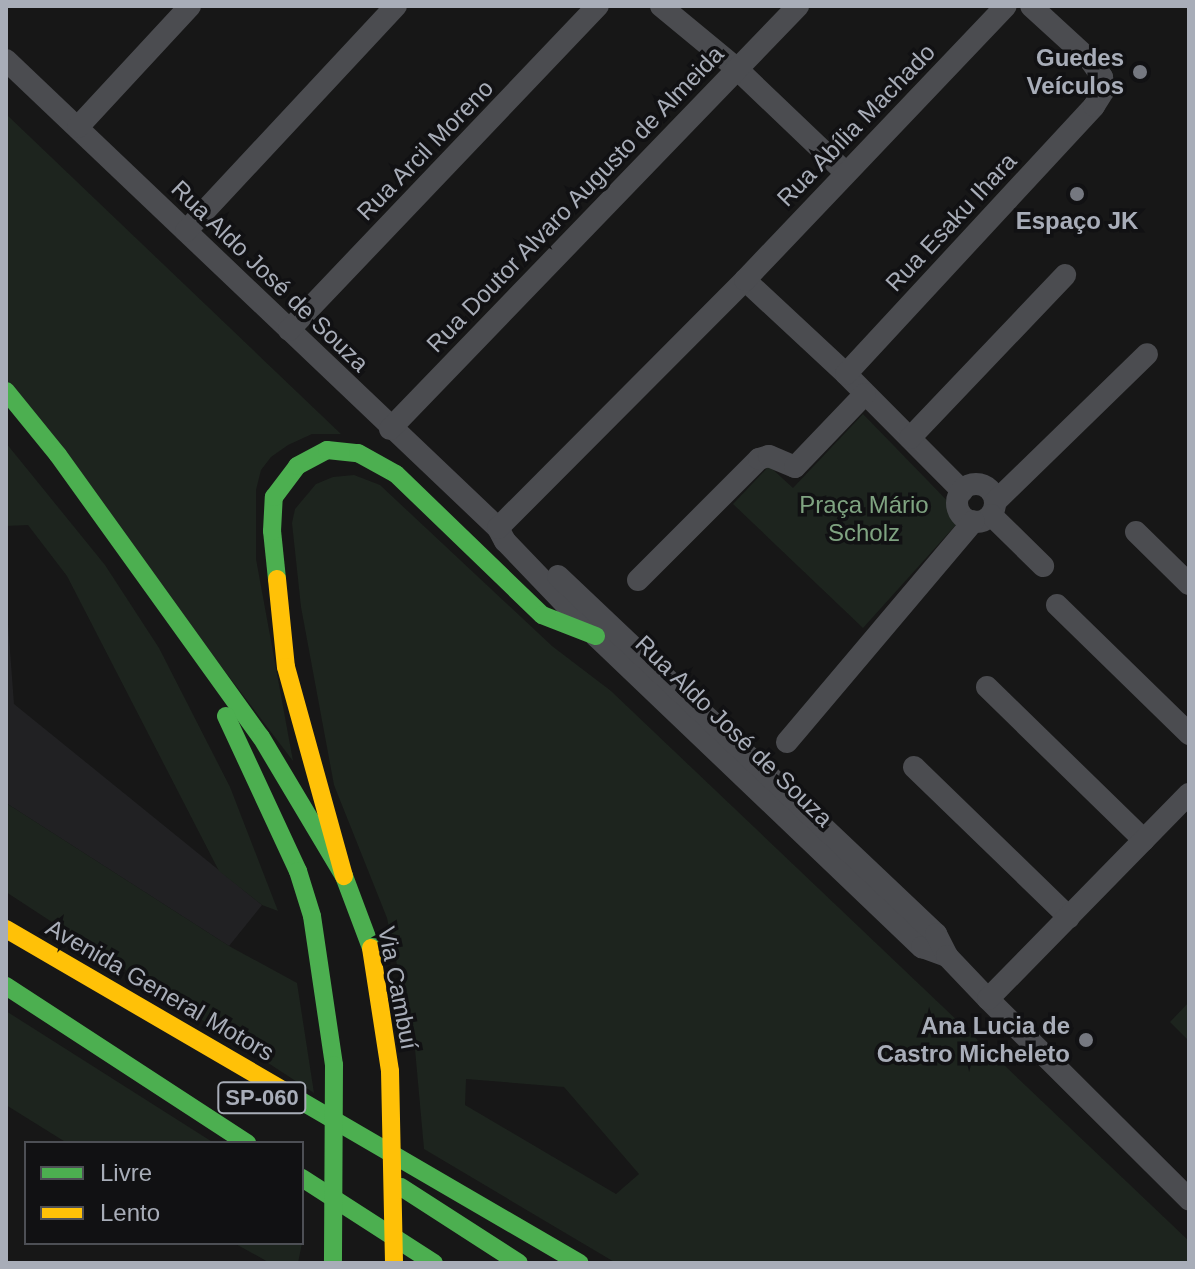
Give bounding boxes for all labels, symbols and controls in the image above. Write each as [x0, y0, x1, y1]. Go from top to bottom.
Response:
street label: Rua Abília Machado [771, 37, 941, 213]
street label: Rua Doutor Alvaro Augusto de Almeida [419, 38, 731, 360]
place label: Guedes Veículos [1027, 44, 1124, 100]
marker: Guedes Veículos [1131, 63, 1149, 81]
street label: Rua Arcil Moreno [350, 73, 500, 227]
street label: Rua Esaku Ihara [880, 147, 1022, 297]
street label: Rua Aldo José de Souza [165, 174, 375, 378]
marker: Espaço JK [1068, 185, 1086, 203]
place label: Espaço JK [1016, 207, 1138, 235]
park label: Praça Mário Scholz [799, 491, 929, 547]
street label: Rua Aldo José de Souza [629, 629, 839, 833]
street label: Avenida General Motors [41, 913, 279, 1067]
street label: Via Cambuí [372, 924, 424, 1052]
place label: Ana Lucia de Castro Micheleto [877, 1012, 1070, 1068]
marker: Ana Lucia de Castro Micheleto [1077, 1031, 1095, 1049]
road number: SP-060 [216, 1080, 308, 1116]
legend [24, 1141, 304, 1245]
text: Livre [100, 1159, 152, 1186]
text: Lento [100, 1199, 160, 1226]

